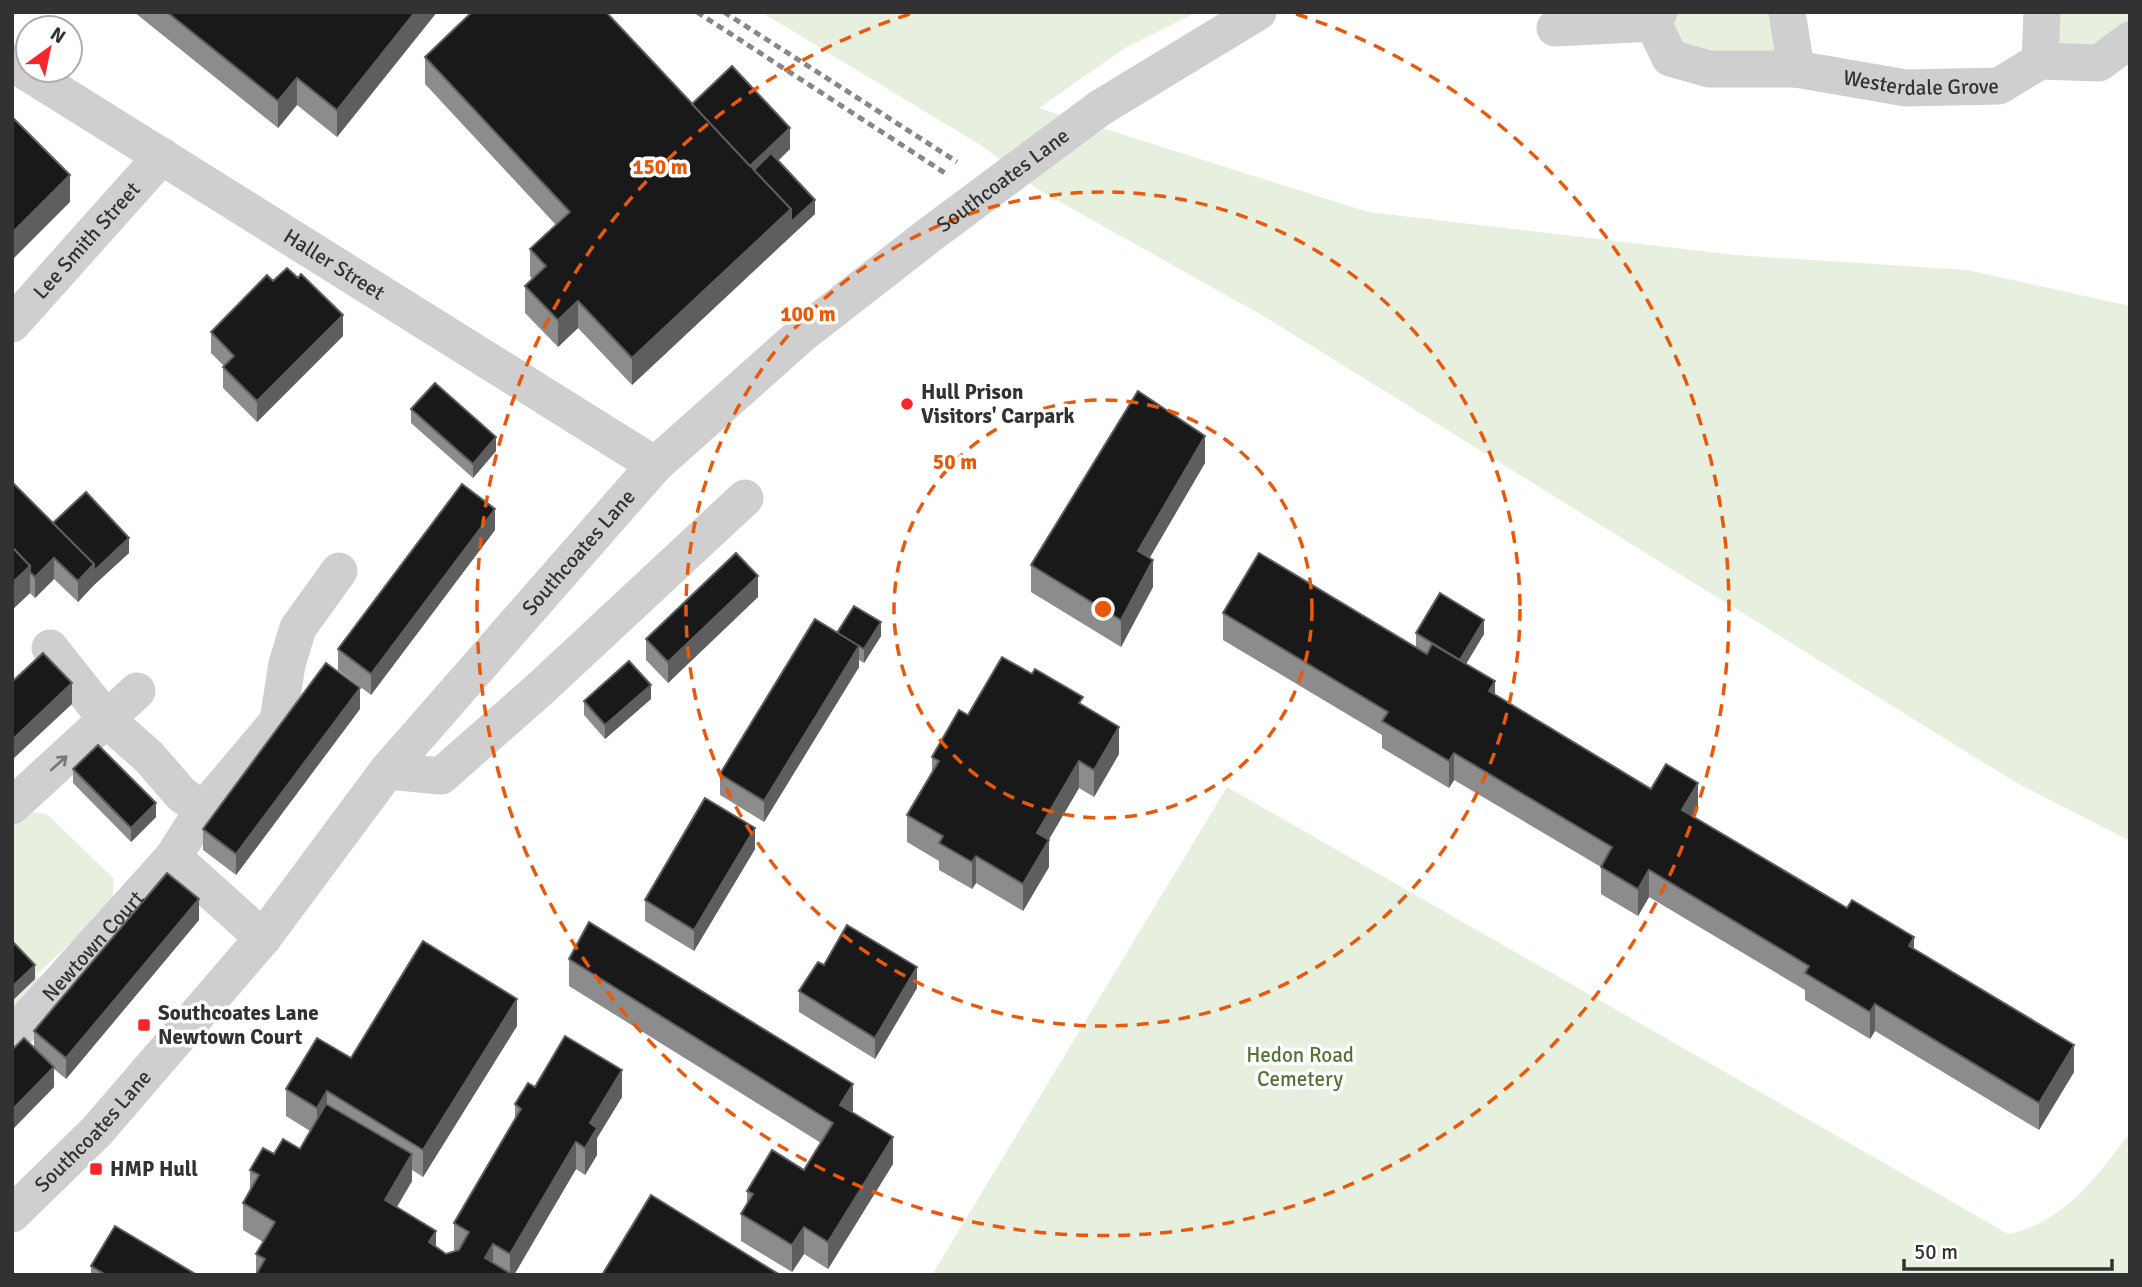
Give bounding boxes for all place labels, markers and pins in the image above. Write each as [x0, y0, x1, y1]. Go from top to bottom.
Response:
place label: Hull Prison Visitors' Carpark [921, 379, 1075, 429]
marker: Hull Prison Visitors' Carpark [899, 396, 915, 412]
centre of rings [1091, 597, 1115, 621]
place label: Southcoates Lane Newtown Court [158, 1000, 319, 1050]
marker: Southcoates Lane Newtown Court [136, 1017, 152, 1033]
place label: HMP Hull [110, 1156, 198, 1182]
marker: HMP Hull [88, 1161, 104, 1177]

